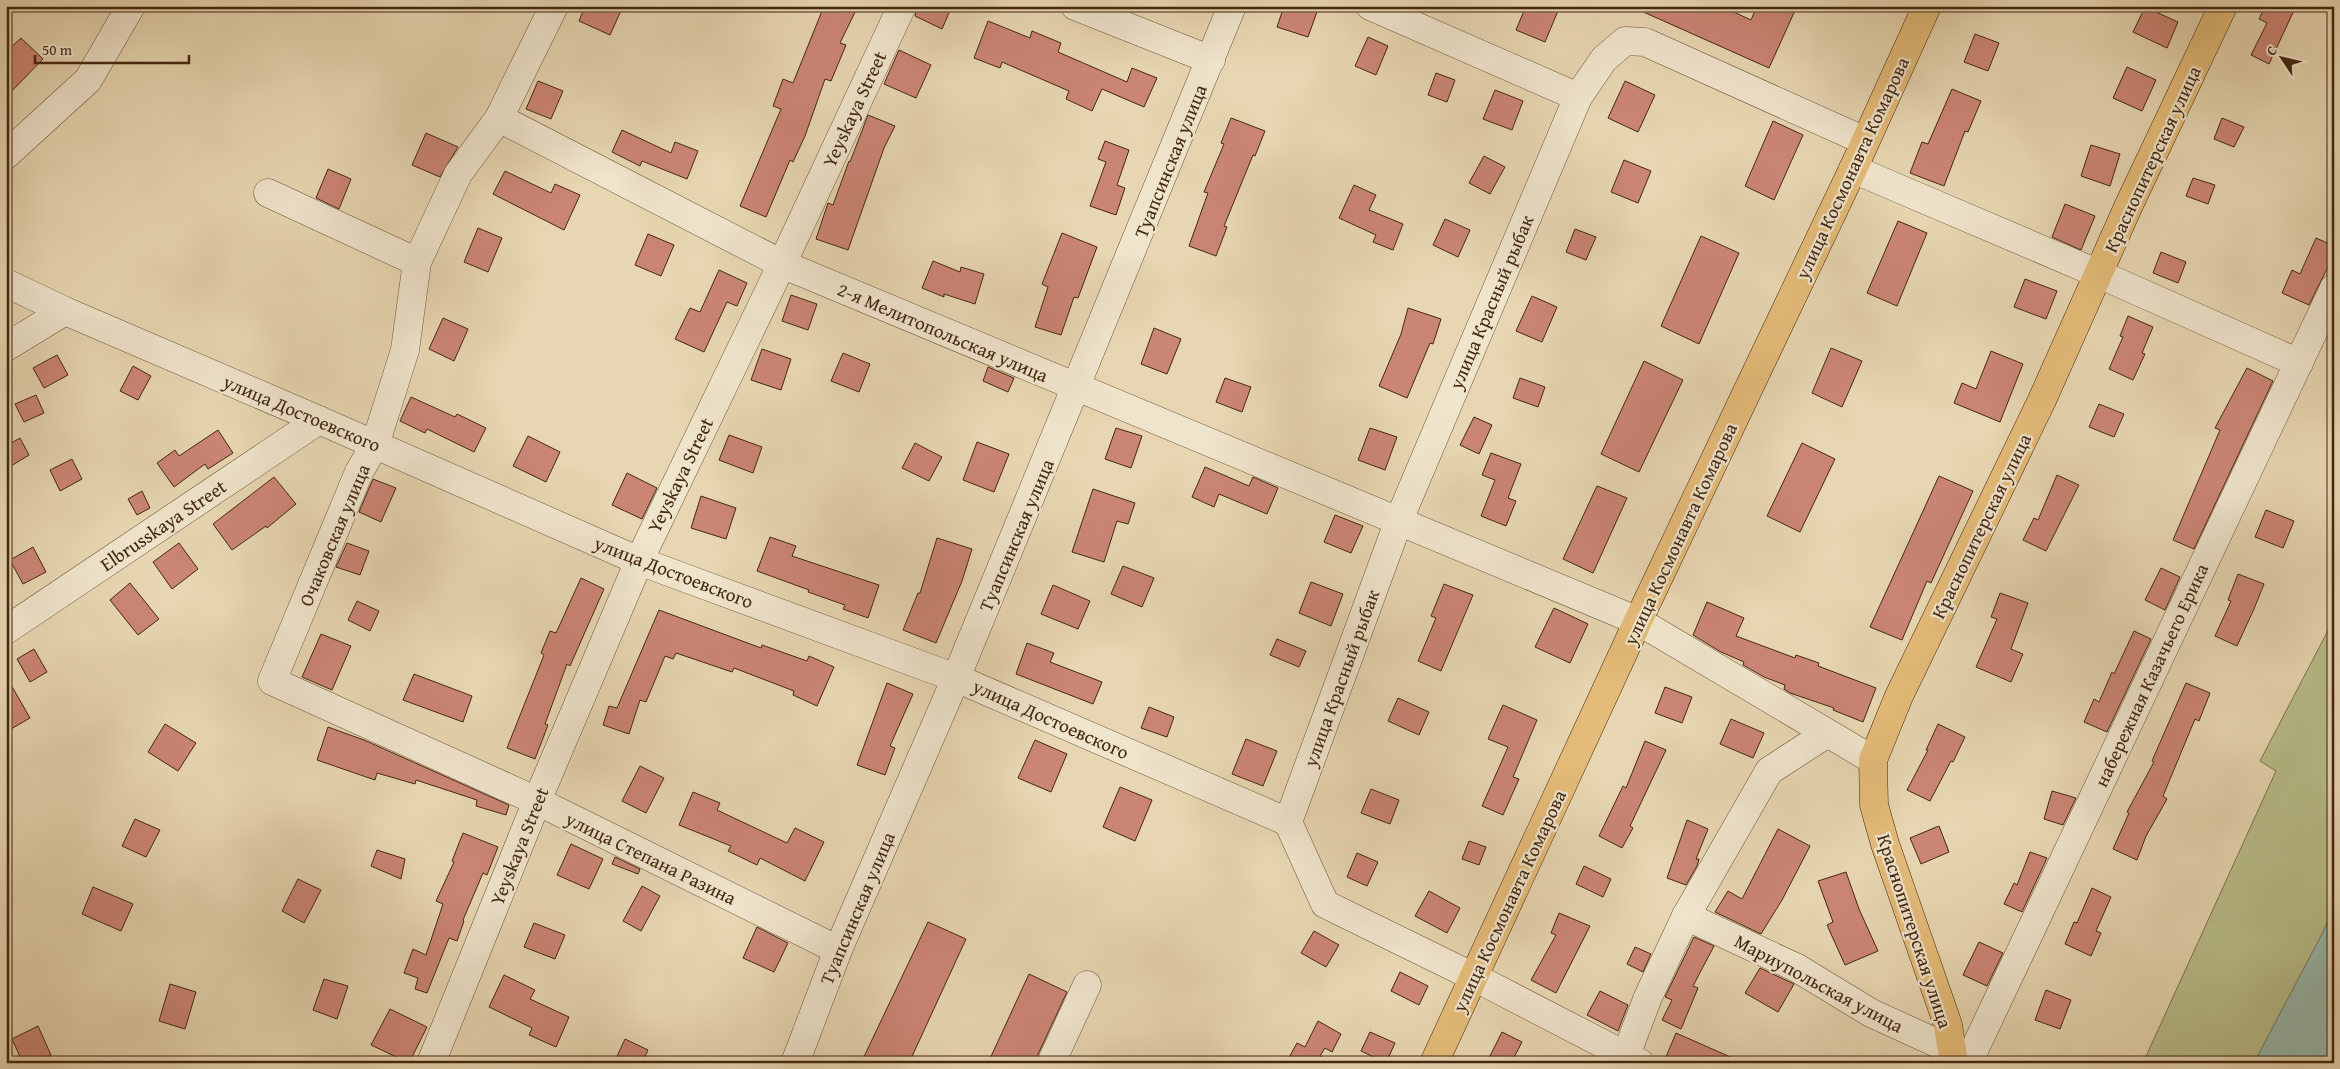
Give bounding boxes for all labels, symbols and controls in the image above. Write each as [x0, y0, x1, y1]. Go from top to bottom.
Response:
scale bar [35, 32, 189, 64]
north arrow [2258, 32, 2308, 82]
text: 50 m [42, 39, 73, 60]
text: С [2261, 41, 2282, 60]
street label: Yeyskaya Street [815, 46, 893, 172]
street label: улица Космонавта Комарова [1788, 52, 1916, 285]
street label: Краснопитерская улица [2096, 61, 2208, 257]
street label: Туапсинская улица [1126, 80, 1214, 242]
street label: улица Красный рыбак [1441, 210, 1540, 394]
street label: 2-я Мелитопольская улица [833, 275, 1053, 389]
street label: улица Достоевского [218, 367, 385, 459]
street label: Yeyskaya Street [640, 412, 720, 537]
street label: улица Космонавта Комарова [1616, 418, 1744, 651]
street label: Краснопитерская улица [1924, 429, 2038, 623]
street label: Туапсинская улица [971, 454, 1061, 616]
street label: Очаковская улица [291, 459, 377, 611]
street label: Elbrusskaya Street [94, 472, 232, 578]
street label: улица Достоевского [589, 528, 758, 615]
street label: набережная Казачьего Ерика [2087, 559, 2215, 791]
street label: улица Красный рыбак [1296, 585, 1386, 772]
street label: улица Достоевского [967, 672, 1134, 766]
street label: Yeyskaya Street [483, 782, 556, 909]
street label: улица Космонавта Комарова [1445, 785, 1573, 1018]
street label: улица Степана Разина [560, 804, 741, 912]
street label: Туапсинская улица [812, 827, 902, 989]
street label: Краснопитерская улица [1870, 830, 1960, 1032]
street label: Мариупольская улица [1730, 927, 1908, 1039]

